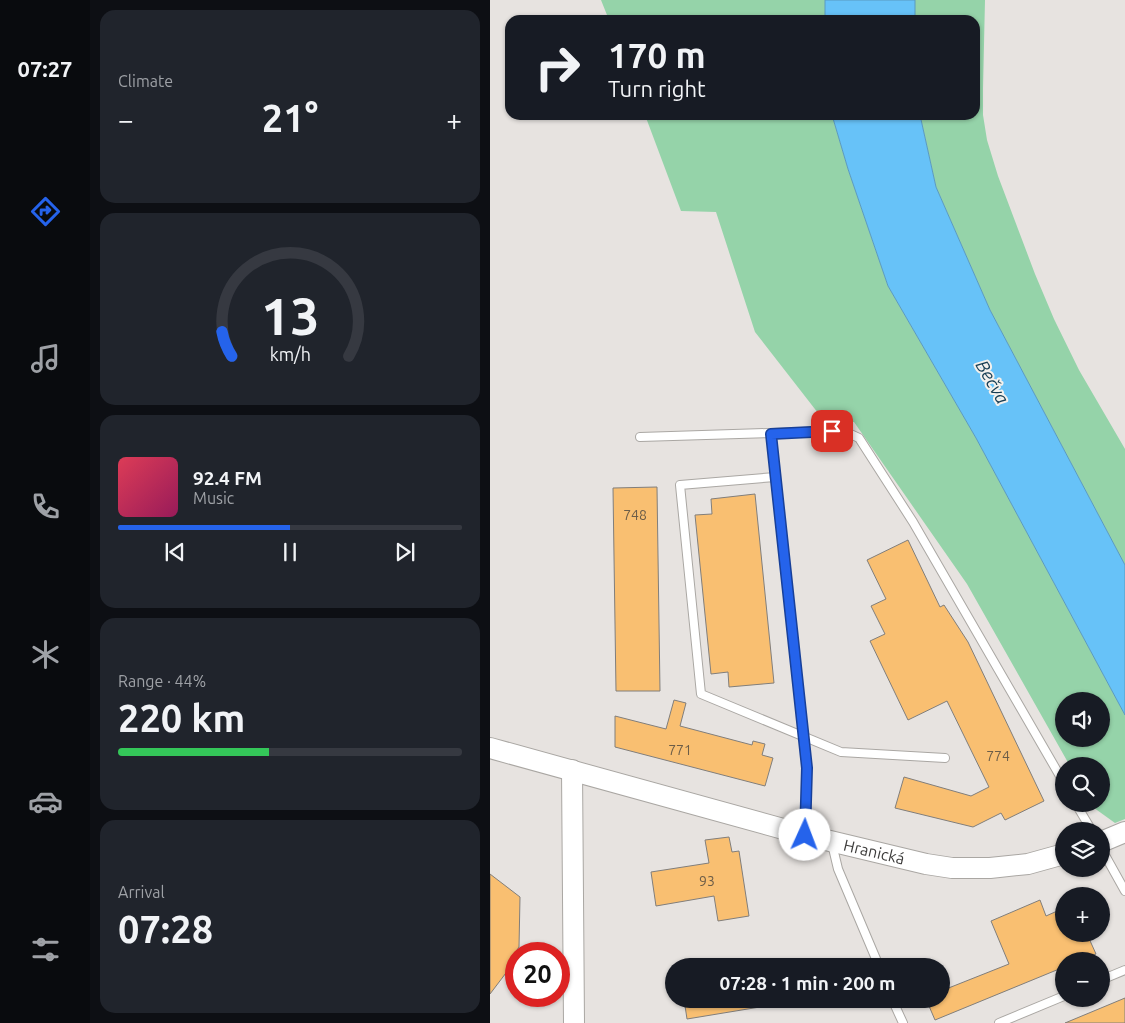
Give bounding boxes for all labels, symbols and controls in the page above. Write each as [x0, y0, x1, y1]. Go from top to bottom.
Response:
icon: right [525, 35, 590, 100]
text: 170 m [608, 35, 706, 75]
text: 07:27 [17, 56, 73, 81]
text: Climate [118, 72, 173, 90]
text: Turn right [608, 76, 706, 101]
text: 21° [262, 97, 318, 139]
text: − [118, 104, 134, 135]
text: + [446, 104, 462, 135]
icon: directions [28, 194, 63, 229]
text: 13 [261, 287, 319, 345]
icon: music [28, 341, 63, 376]
text: km/h [269, 344, 311, 364]
water label: Bečva [972, 356, 1013, 407]
pin [811, 410, 853, 452]
icon: arrive [818, 417, 846, 445]
text: 92.4 FM [193, 467, 262, 489]
icon: phone [28, 489, 63, 524]
text: Music [193, 489, 234, 507]
house number: 748 [623, 507, 647, 523]
icon: previous [161, 538, 189, 566]
icon: pause [276, 538, 304, 566]
icon: next [391, 538, 419, 566]
icon: climate [28, 637, 63, 672]
text: Range · 44% [118, 672, 206, 690]
map controls [1055, 692, 1110, 1007]
button: sound [1055, 692, 1110, 747]
text: 220 km [118, 697, 245, 739]
house number: 771 [668, 742, 692, 758]
house number: 774 [986, 748, 1010, 764]
button: search [1055, 757, 1110, 812]
icon: car [28, 784, 63, 819]
position arrow [778, 808, 830, 860]
button: layers [1055, 822, 1110, 877]
street label: Hranická [842, 836, 907, 868]
house number: 93 [699, 873, 715, 889]
text: Arrival [118, 883, 165, 901]
button: + [1055, 887, 1110, 942]
text: 07:28 [118, 908, 213, 950]
icon: filters [28, 932, 63, 967]
speed limit sign: 20 [505, 942, 570, 1007]
button: − [1055, 952, 1110, 1007]
text: 07:28 · 1 min · 200 m [720, 972, 895, 994]

